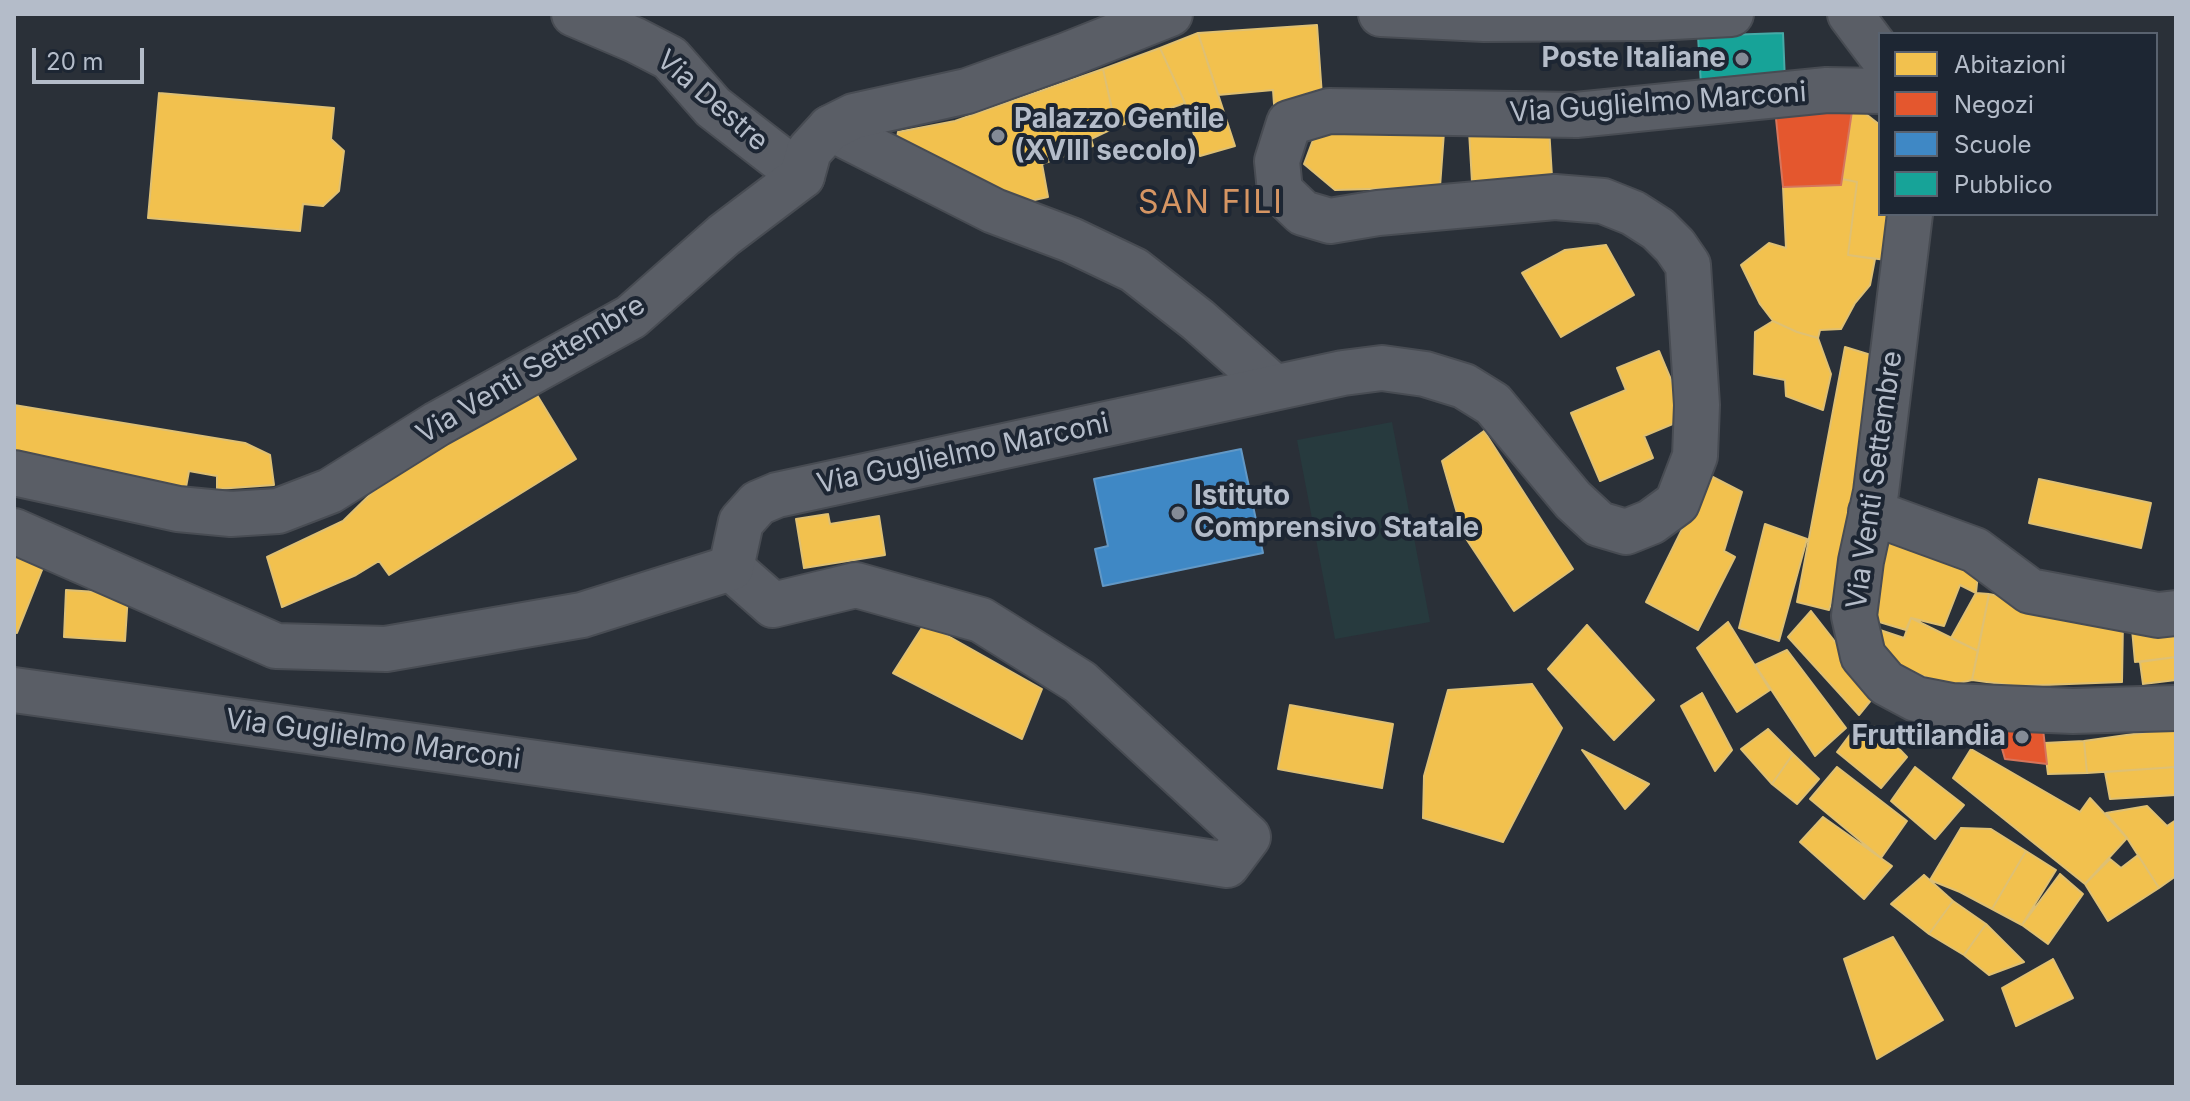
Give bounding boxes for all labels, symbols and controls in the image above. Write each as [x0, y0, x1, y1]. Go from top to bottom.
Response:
scale bar [36, 32, 148, 82]
legend [1878, 32, 2158, 216]
place label: Poste Italiane [1541, 42, 1726, 76]
street label: Via Destre [649, 44, 775, 158]
text: 20 m [46, 47, 104, 76]
marker: Poste Italiane [1733, 50, 1751, 68]
text: Abitazioni [1954, 50, 2066, 79]
street label: Via Guglielmo Marconi [1509, 76, 1807, 130]
text: Negozi [1954, 90, 2034, 119]
place label: Palazzo Gentile (XVIII secolo) [1014, 103, 1224, 169]
marker: Palazzo Gentile (XVIII secolo) [989, 127, 1007, 145]
text: Scuole [1954, 130, 2032, 159]
text: Pubblico [1954, 170, 2053, 199]
district label: SAN FILI [1138, 184, 1284, 222]
street label: Via Venti Settembre [411, 289, 651, 451]
street label: Via Venti Settembre [1840, 349, 1910, 611]
street label: Via Guglielmo Marconi [814, 407, 1112, 501]
place label: Istituto Comprensivo Statale [1194, 480, 1479, 546]
marker: Istituto Comprensivo Statale [1169, 504, 1187, 522]
street label: Via Guglielmo Marconi [223, 703, 523, 777]
place label: Fruttilandia [1851, 720, 2006, 754]
marker: Fruttilandia [2013, 728, 2031, 746]

